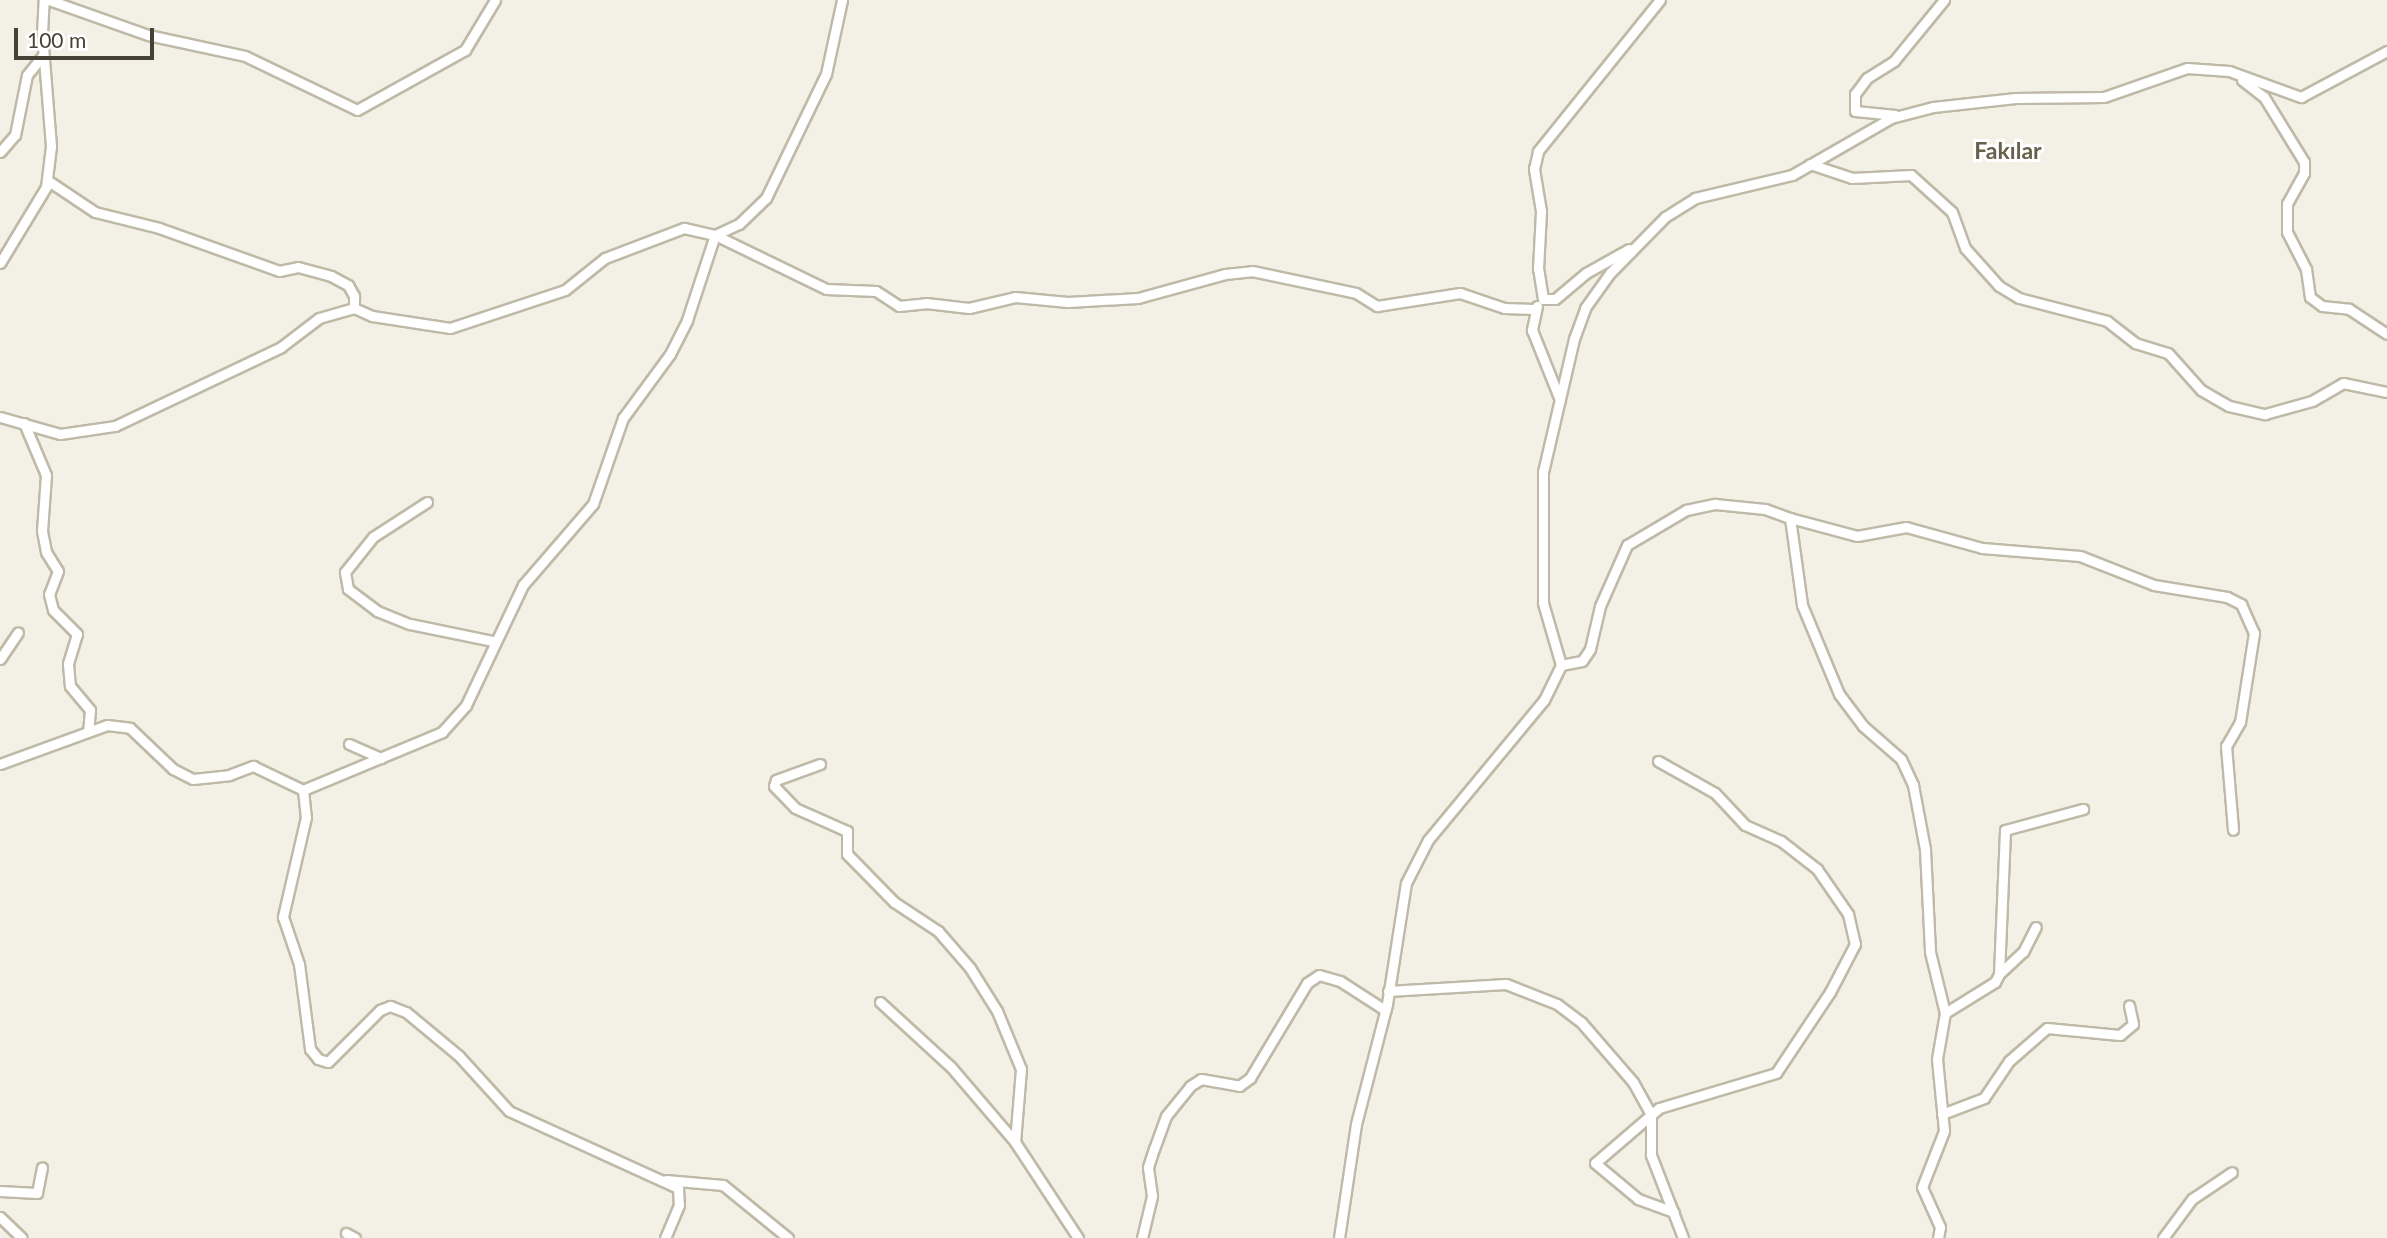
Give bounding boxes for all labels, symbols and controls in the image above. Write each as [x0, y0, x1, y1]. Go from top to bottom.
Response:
scale bar [18, 14, 158, 58]
text: 100 m [27, 27, 86, 52]
district label: Fakılar [1974, 136, 2042, 164]

